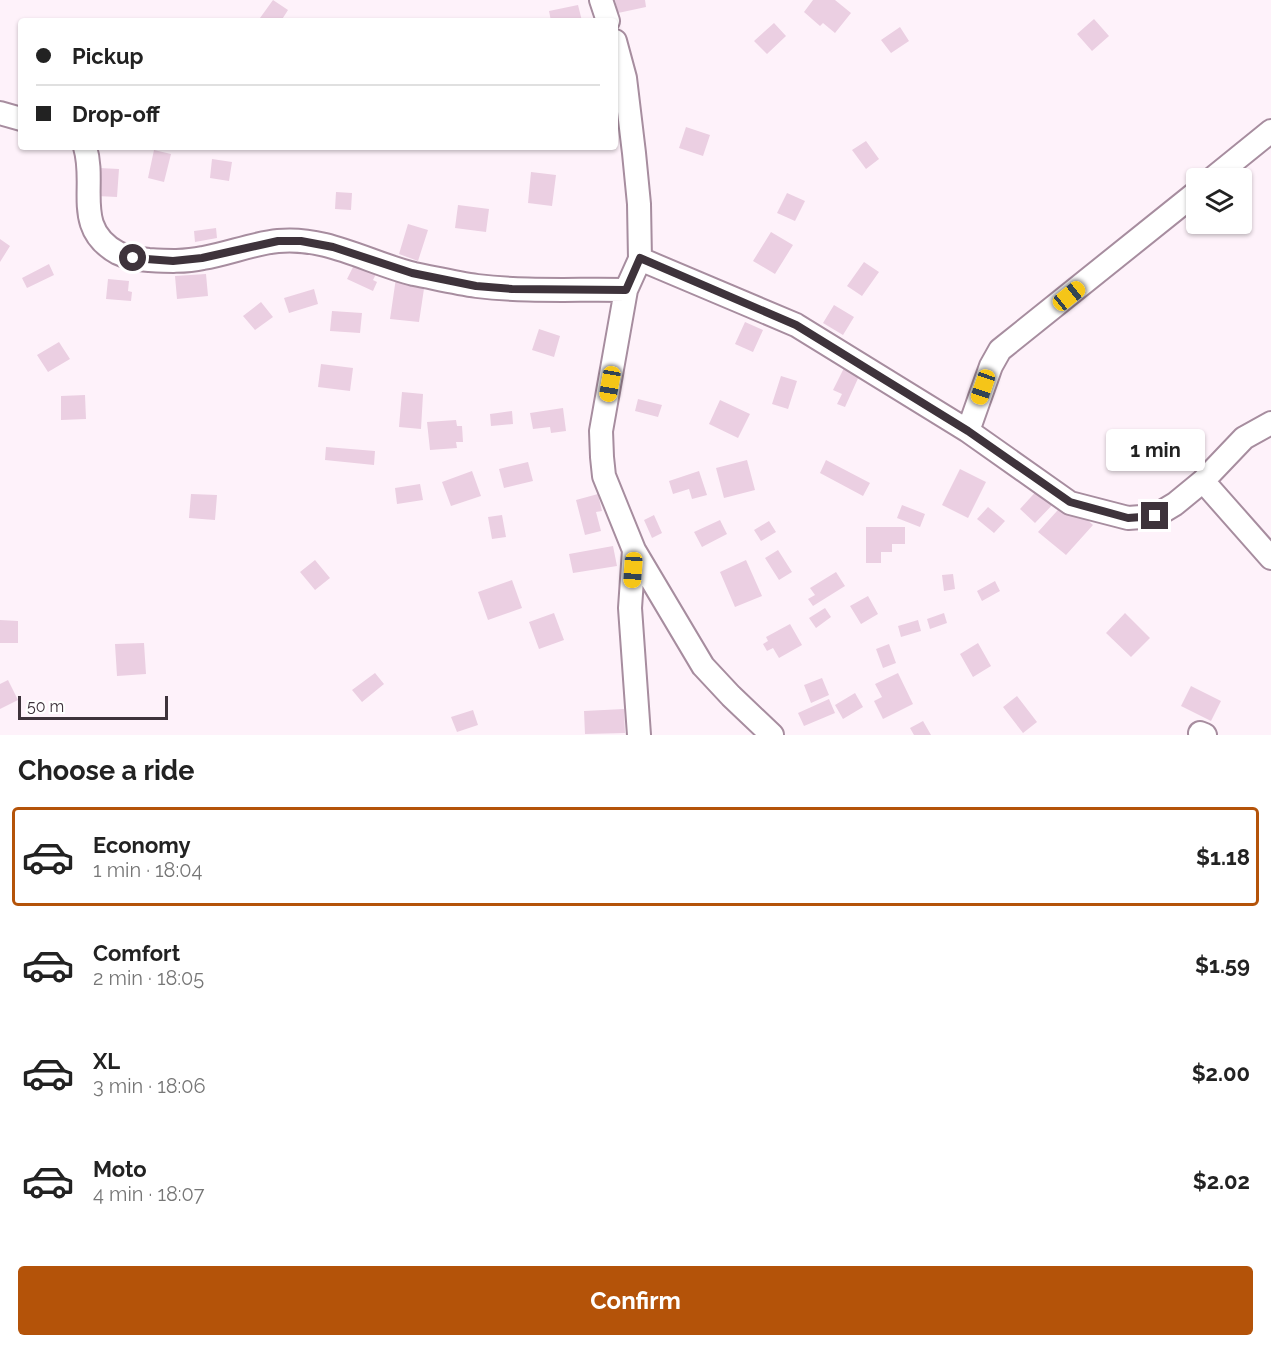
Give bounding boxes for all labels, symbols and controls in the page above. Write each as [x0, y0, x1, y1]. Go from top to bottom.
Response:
text: Pickup [72, 43, 144, 69]
text: Drop-off [72, 101, 160, 127]
map controls [1186, 168, 1252, 234]
button: layers [1186, 168, 1252, 234]
route start [119, 244, 146, 271]
car [1049, 278, 1089, 314]
car [598, 365, 622, 403]
car [969, 367, 997, 407]
callout: 1 min [1106, 429, 1204, 471]
text: 1 min [1130, 438, 1181, 462]
route end [1141, 502, 1168, 529]
car [623, 551, 643, 589]
scale bar [18, 693, 168, 720]
text: 50 m [27, 697, 64, 716]
text: Choose a ride [18, 755, 194, 786]
icon: car [21, 830, 75, 884]
text: Economy [93, 832, 191, 858]
text: $1.18 [1196, 844, 1250, 870]
text: 1 min · 18:04 [93, 858, 202, 882]
icon: car [21, 938, 75, 992]
text: Comfort [93, 940, 180, 966]
text: $1.59 [1195, 952, 1250, 978]
text: 2 min · 18:05 [93, 966, 204, 990]
icon: car [21, 1046, 75, 1100]
text: XL [93, 1048, 120, 1074]
text: $2.00 [1192, 1060, 1250, 1086]
text: 3 min · 18:06 [93, 1074, 206, 1098]
icon: car [21, 1154, 75, 1208]
text: Moto [93, 1156, 147, 1182]
text: $2.02 [1193, 1168, 1250, 1194]
text: 4 min · 18:07 [93, 1182, 204, 1206]
button: Confirm [18, 1266, 1253, 1335]

